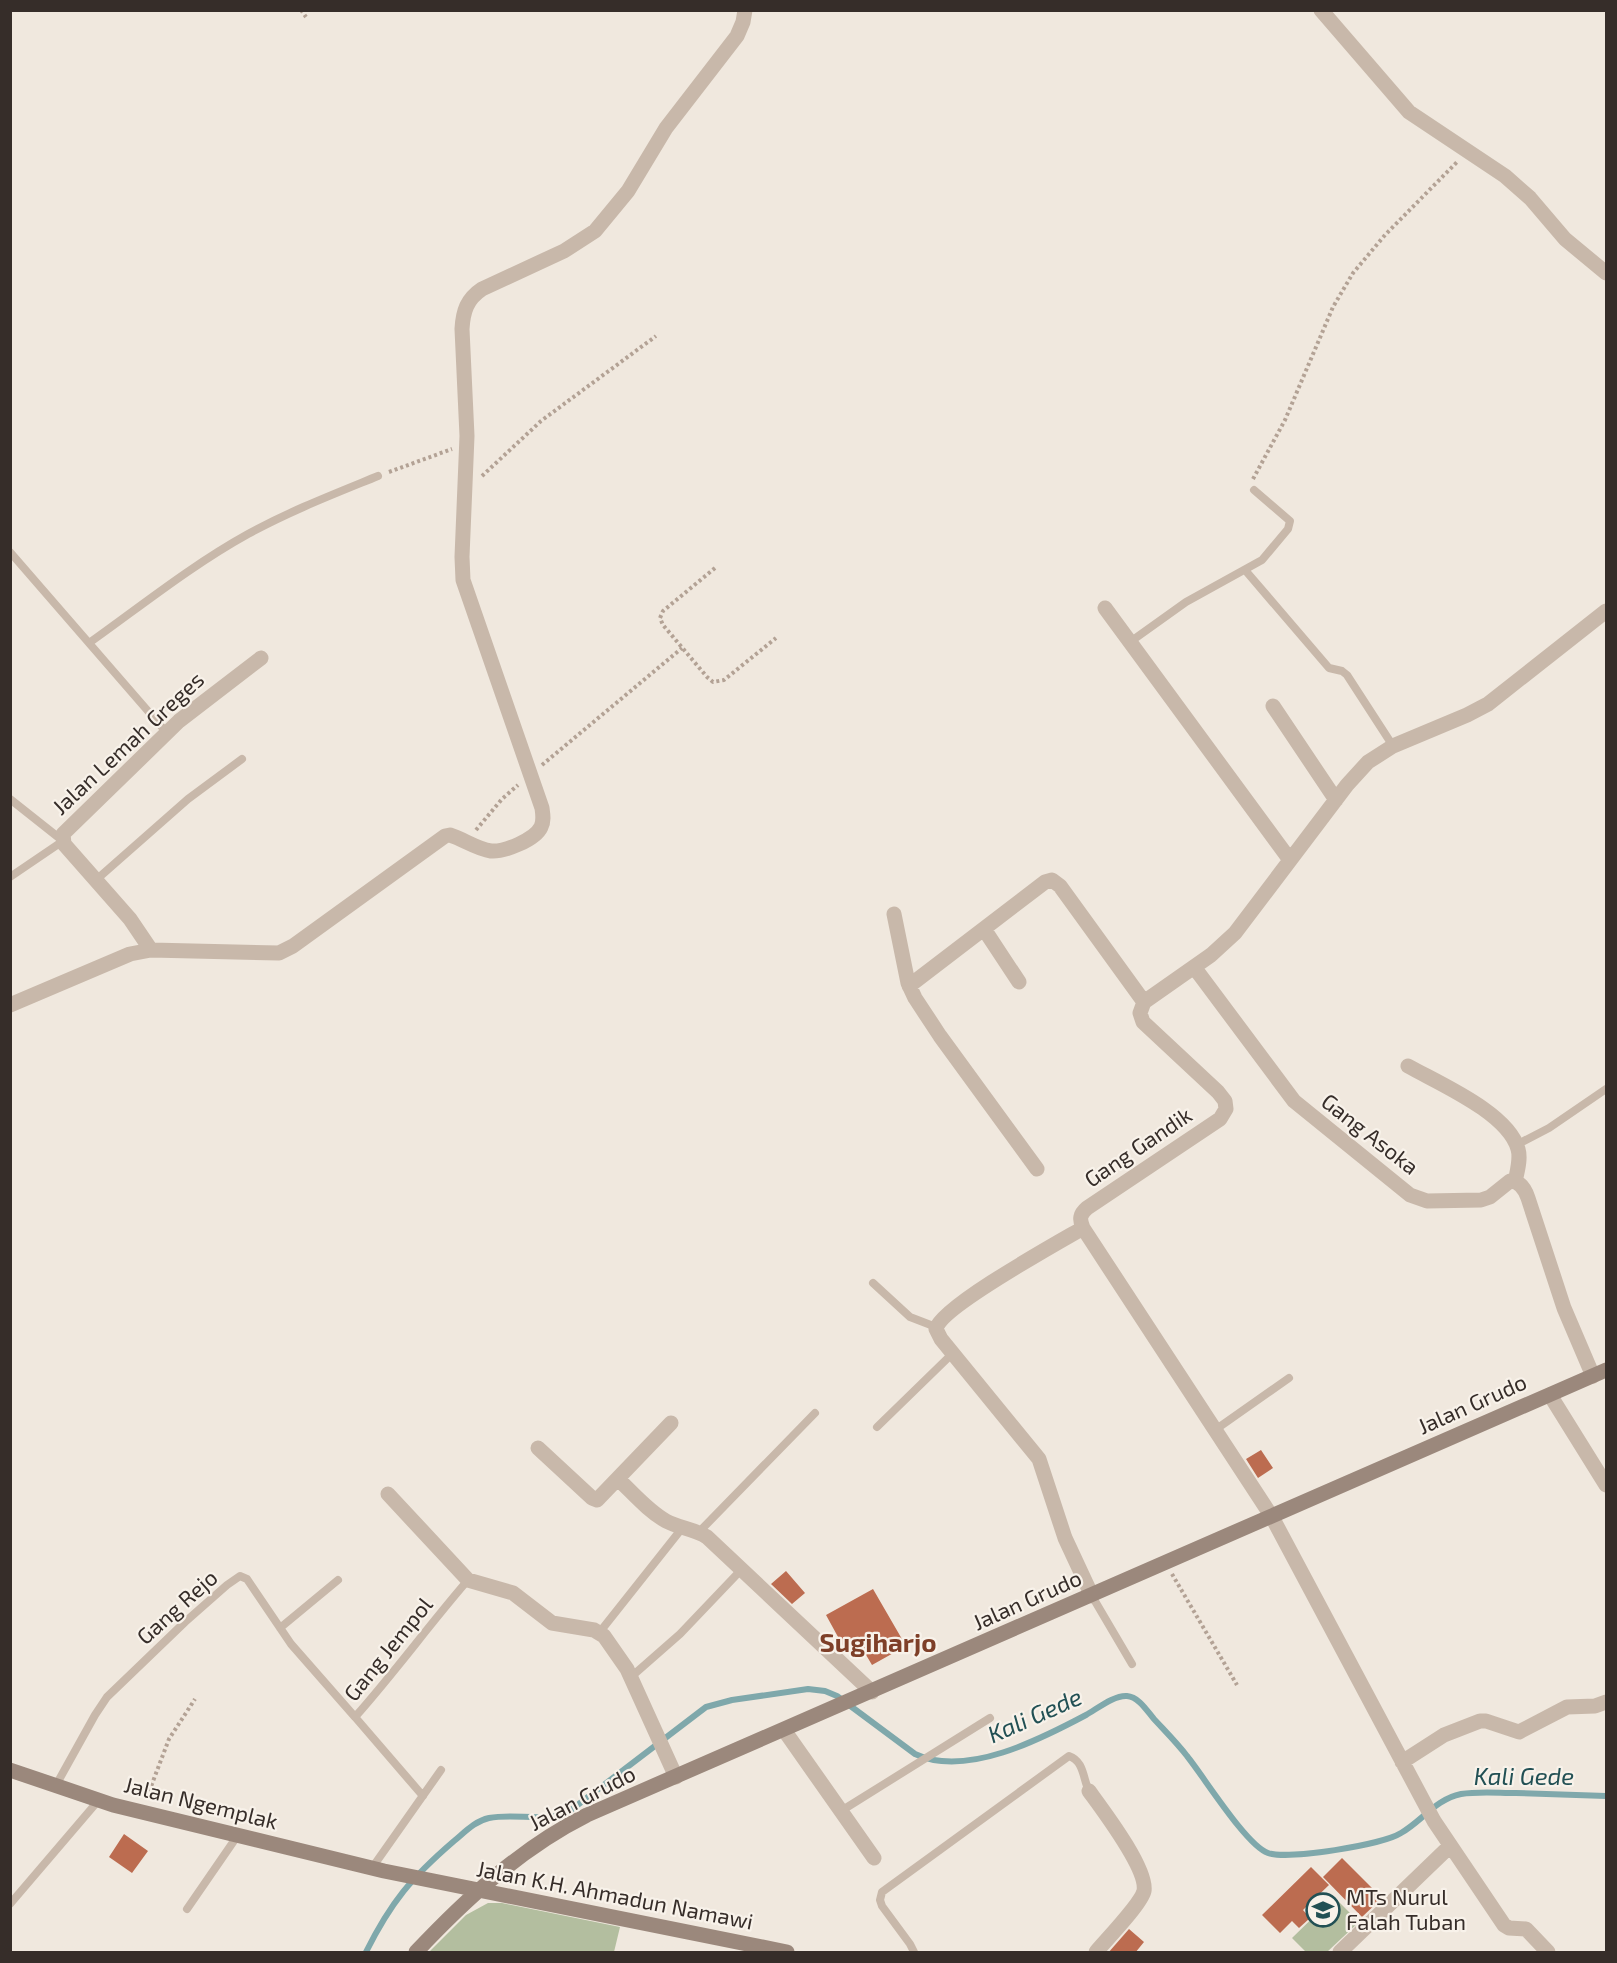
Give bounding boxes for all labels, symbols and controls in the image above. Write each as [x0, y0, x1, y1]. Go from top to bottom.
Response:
street label: Jalan Lemah Greges [46, 665, 208, 819]
street label: Gang Asoka [1317, 1087, 1424, 1179]
street label: Gang Gandik [1079, 1101, 1196, 1192]
street label: Jalan Grudo [1413, 1368, 1530, 1439]
street label: Gang Rejo [131, 1563, 223, 1650]
street label: Jalan Grudo [968, 1564, 1085, 1635]
street label: Gang Jempol [338, 1591, 437, 1705]
district label: Sugiharjo [819, 1626, 937, 1657]
water label: Kali Gede [983, 1681, 1086, 1748]
street label: Jalan Grudo [524, 1759, 639, 1835]
water label: Kali Gede [1474, 1761, 1574, 1790]
street label: Jalan Ngemplak [122, 1770, 281, 1834]
street label: Jalan K.H. Ahmadun Namawi [475, 1854, 756, 1934]
place label: MTs Nurul Falah Tuban [1346, 1883, 1466, 1934]
school or university icon: MTs Nurul Falah Tuban [1305, 1892, 1341, 1928]

